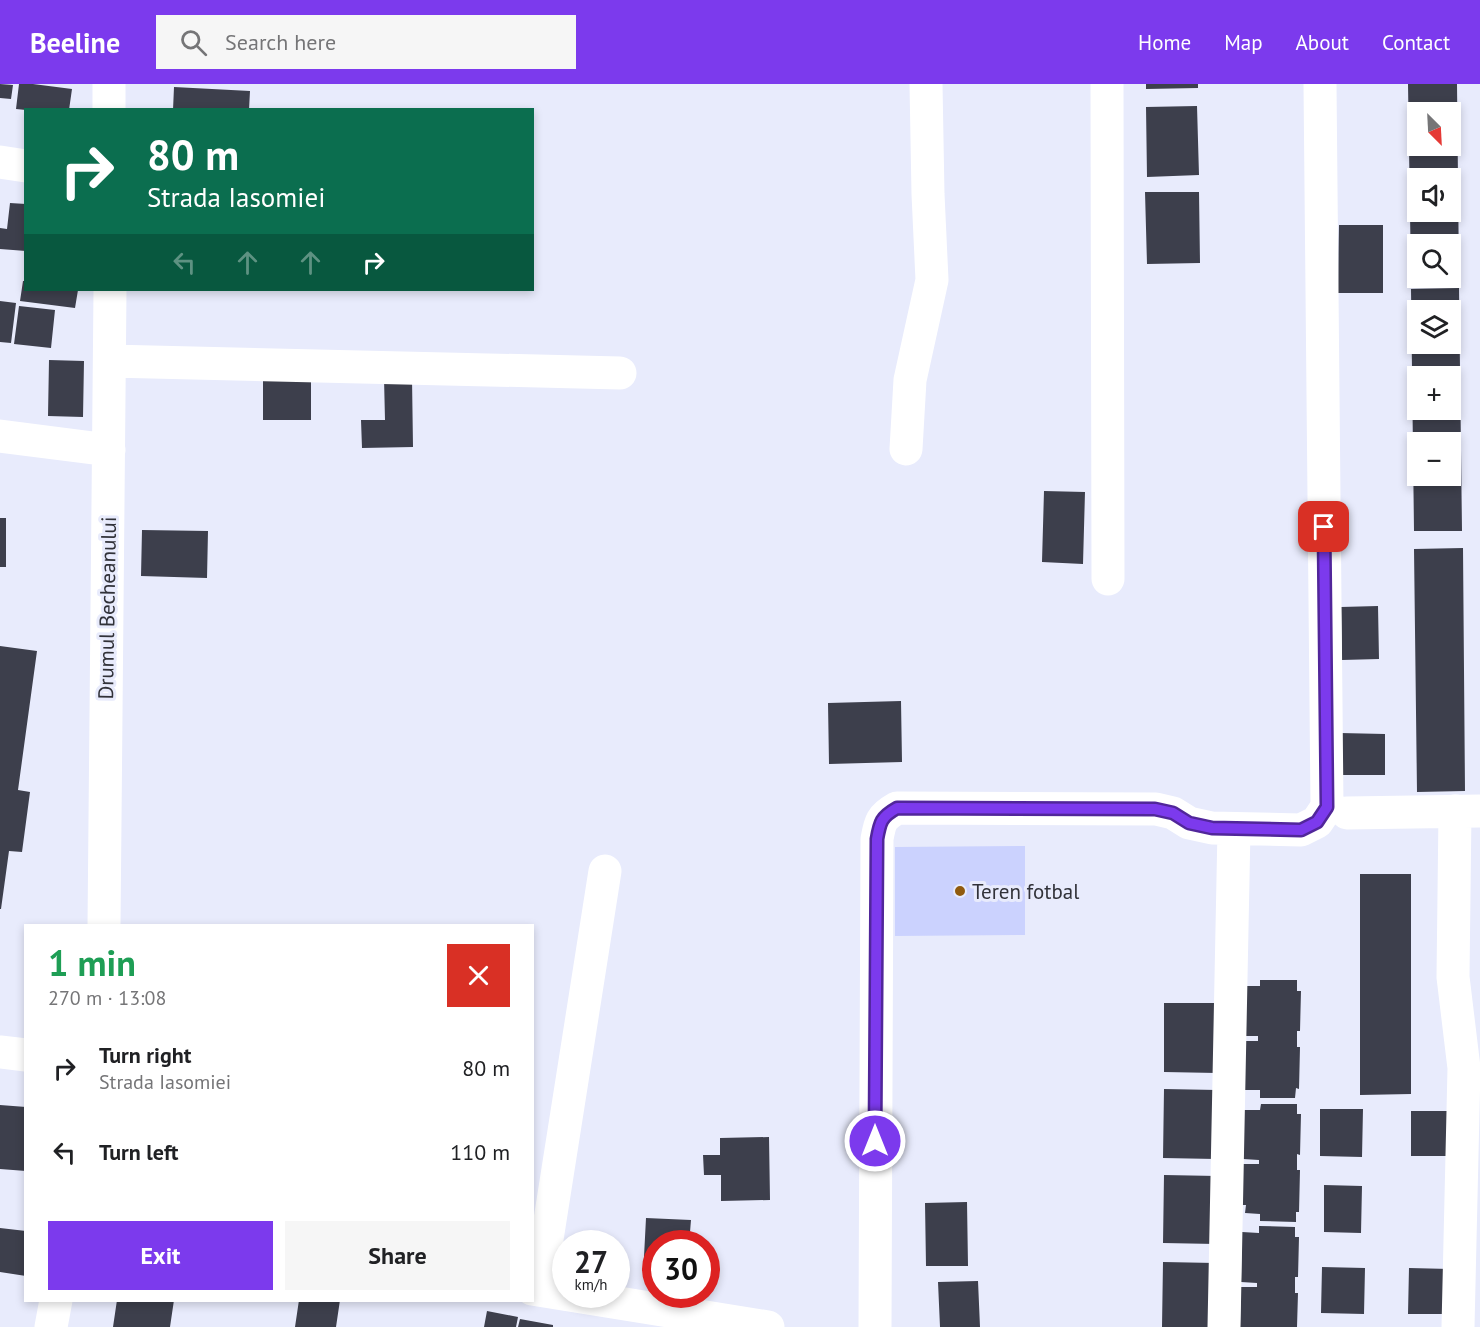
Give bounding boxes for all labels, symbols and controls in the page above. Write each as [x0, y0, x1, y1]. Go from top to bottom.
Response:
search box [156, 15, 576, 69]
text: Beeline [30, 24, 120, 61]
icon: search [177, 26, 210, 59]
text: Search here [225, 28, 336, 56]
text: Home [1138, 29, 1191, 56]
text: Map [1224, 29, 1263, 56]
text: About [1296, 29, 1349, 56]
text: Contact [1382, 29, 1450, 56]
north arrow [1407, 102, 1461, 156]
map controls [1407, 102, 1461, 486]
text: 80 m [147, 127, 239, 182]
icon: right [48, 132, 126, 210]
button: sound [1407, 168, 1461, 222]
text: Strada Iasomiei [147, 180, 325, 214]
button: search [1407, 234, 1461, 288]
icon: left [168, 246, 201, 279]
icon: ahead [231, 246, 264, 279]
icon: ahead [294, 246, 327, 279]
icon: right [357, 246, 390, 279]
button: layers [1407, 300, 1461, 354]
button: + [1407, 366, 1461, 420]
button: − [1407, 432, 1461, 486]
pin [1298, 501, 1349, 552]
icon: arrive [1307, 510, 1340, 543]
street label: Drumul Becheanului [92, 516, 122, 700]
place label: Teren fotbal [972, 878, 1079, 905]
marker: Teren fotbal [953, 884, 967, 898]
text: 1 min [48, 939, 136, 986]
button: close [447, 944, 510, 1007]
text: 270 m · 13:08 [48, 985, 166, 1011]
text: Turn right [99, 1041, 191, 1069]
icon: right [48, 1052, 81, 1085]
text: 80 m [462, 1054, 510, 1082]
text: Strada Iasomiei [99, 1069, 231, 1095]
position arrow [843, 1109, 907, 1173]
icon: left [48, 1136, 81, 1169]
text: Turn left [99, 1138, 179, 1166]
text: 110 m [450, 1138, 510, 1166]
button: Exit [48, 1221, 273, 1290]
button: Share [285, 1221, 510, 1290]
speed limit sign: 30 [642, 1230, 720, 1308]
text: 27 [574, 1242, 608, 1281]
text: km/h [575, 1275, 607, 1294]

